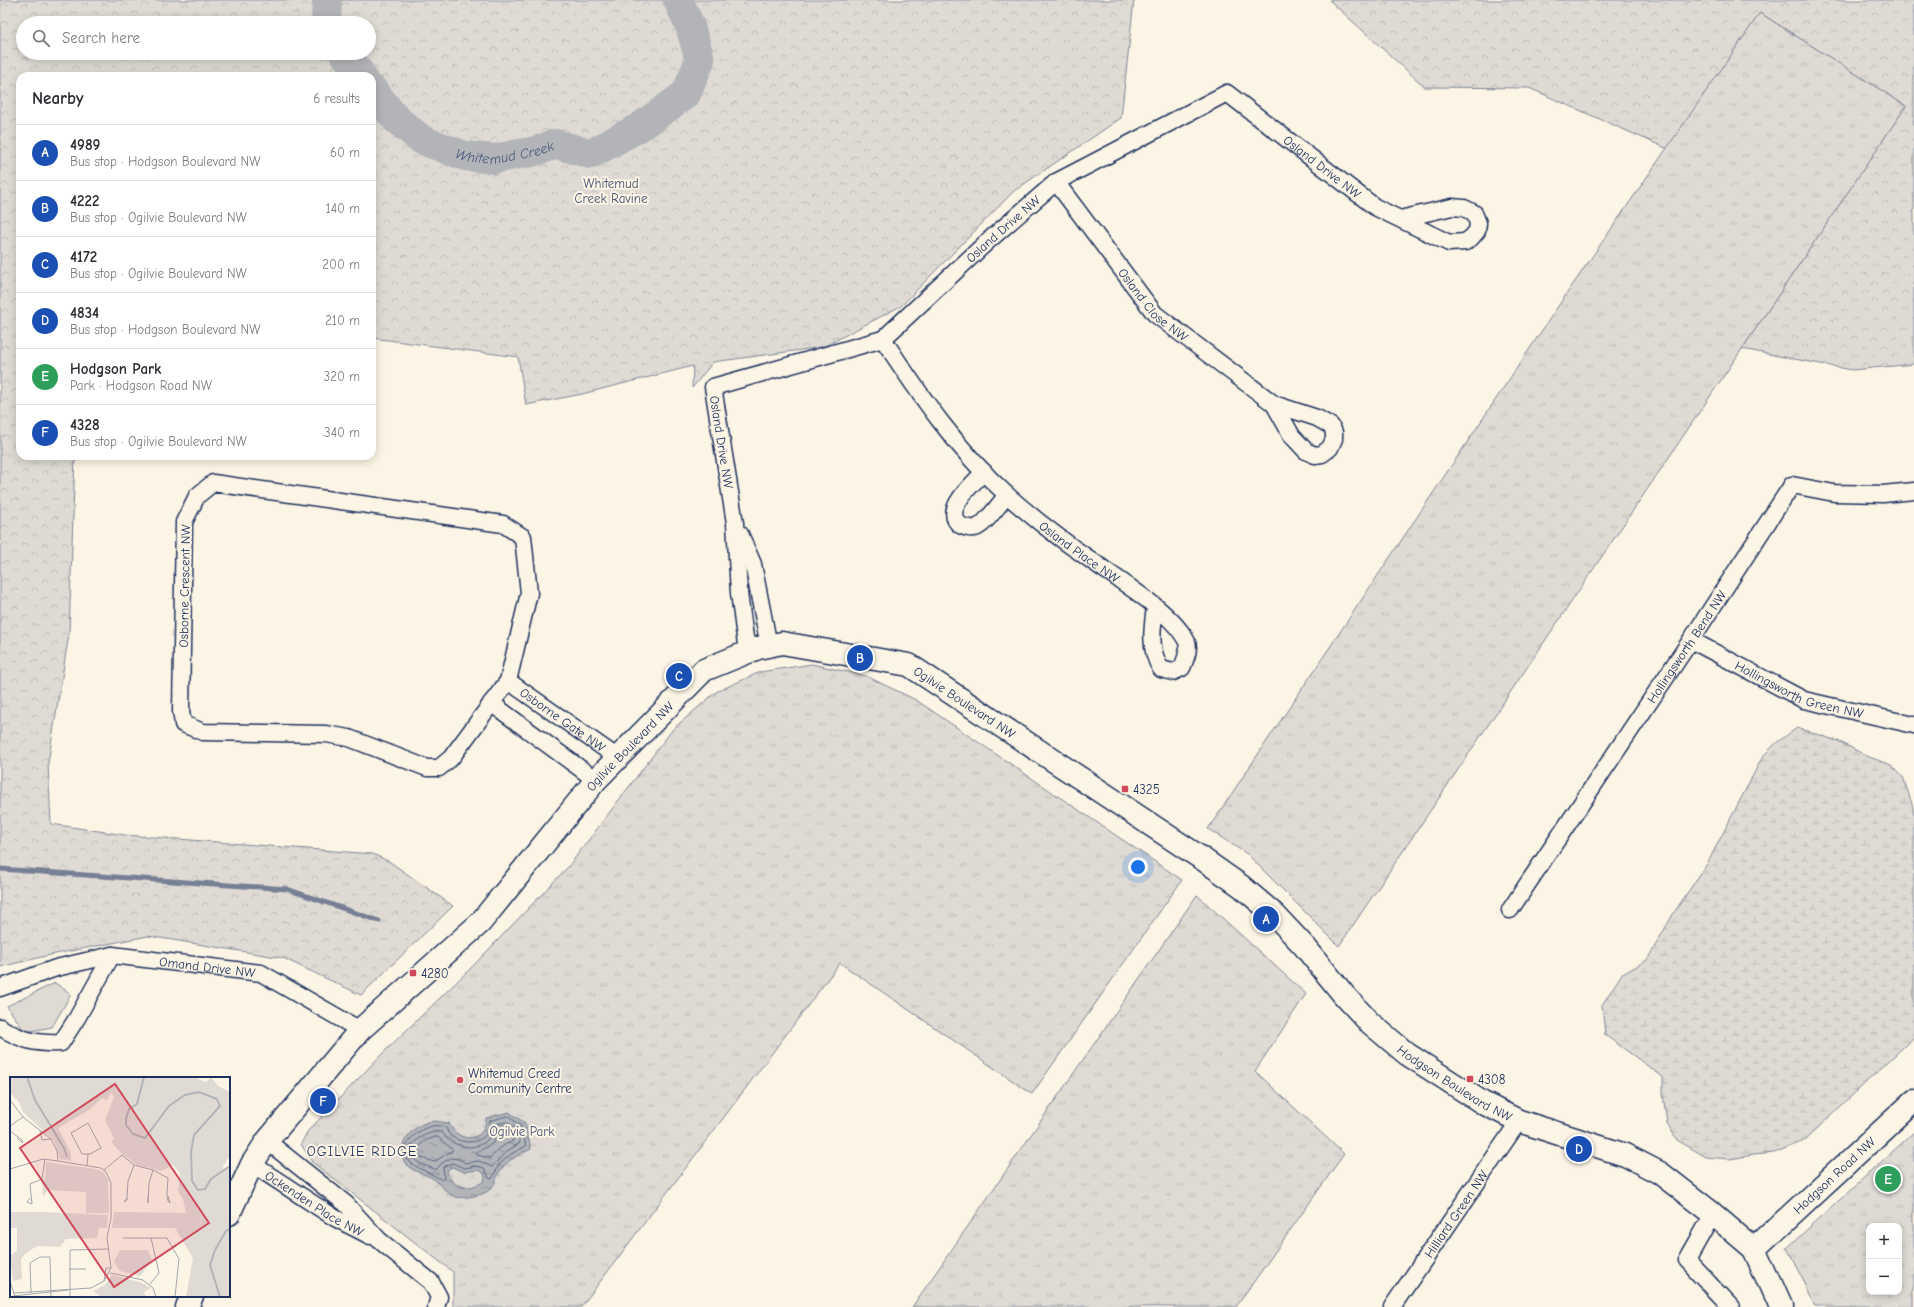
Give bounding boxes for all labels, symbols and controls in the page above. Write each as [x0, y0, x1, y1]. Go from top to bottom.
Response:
search box [16, 16, 376, 60]
icon: search [30, 27, 52, 49]
text: Search here [62, 29, 140, 47]
text: Nearby [32, 89, 83, 108]
text: 6 results [313, 91, 360, 106]
street label: Osland Drive NW [1280, 132, 1365, 202]
text: 4989 [70, 136, 100, 154]
water label: Whitemud Creek [453, 137, 556, 169]
text: A [41, 145, 49, 160]
text: 60 m [330, 145, 360, 160]
text: Bus stop · Hodgson Boulevard NW [70, 154, 260, 169]
park label: Whitemud Creek Ravine [575, 176, 648, 206]
text: 4222 [70, 192, 99, 210]
street label: Osland Drive NW [963, 192, 1044, 266]
text: B [41, 201, 49, 216]
text: 140 m [326, 201, 360, 216]
text: Bus stop · Ogilvie Boulevard NW [70, 210, 247, 225]
text: 4172 [70, 248, 97, 266]
text: C [41, 257, 49, 272]
text: 200 m [322, 257, 360, 272]
street label: Osland Close NW [1115, 265, 1192, 345]
text: Bus stop · Ogilvie Boulevard NW [70, 266, 247, 281]
text: 4834 [70, 304, 99, 322]
text: D [41, 313, 49, 328]
text: 210 m [325, 313, 360, 328]
text: Bus stop · Hodgson Boulevard NW [70, 322, 260, 337]
text: Hodgson Park [70, 360, 161, 378]
text: E [41, 369, 49, 384]
text: 320 m [324, 369, 360, 384]
text: Park · Hodgson Road NW [70, 378, 212, 393]
street label: Osland Drive NW [707, 395, 736, 490]
text: 4328 [70, 416, 100, 434]
text: F [41, 425, 49, 440]
text: 340 m [324, 425, 360, 440]
text: Bus stop · Ogilvie Boulevard NW [70, 434, 247, 449]
street label: Osland Place NW [1036, 518, 1123, 586]
street label: Osborne Crescent NW [176, 523, 193, 648]
street label: Hollingsworth Bend NW [1644, 587, 1730, 706]
pin: B [847, 643, 873, 673]
street label: Hollingsworth Green NW [1732, 658, 1866, 721]
pin: C [666, 661, 692, 691]
street label: Ogilvie Boulevard NW [911, 663, 1019, 742]
street label: Osborne Gate NW [517, 685, 609, 755]
street label: Ogilvie Boulevard NW [583, 698, 677, 794]
place label: 4325 [1133, 782, 1160, 797]
marker: 4325 [1120, 784, 1130, 794]
your location [1128, 857, 1148, 877]
pin: A [1253, 904, 1279, 934]
street label: Omand Drive NW [158, 954, 257, 980]
place label: 4280 [421, 966, 449, 981]
marker: 4280 [408, 968, 418, 978]
street label: Hodgson Boulevard NW [1394, 1042, 1515, 1125]
place label: Whitemud Creed Community Centre [468, 1066, 572, 1096]
place label: 4308 [1478, 1072, 1506, 1087]
marker: 4308 [1465, 1074, 1475, 1084]
marker: Whitemud Creed Community Centre [455, 1075, 465, 1085]
inset map [10, 1077, 230, 1297]
pin: F [310, 1086, 336, 1116]
park label: Ogilvie Park [489, 1124, 555, 1139]
street label: Hodgson Road NW [1790, 1133, 1879, 1217]
pin: D [1566, 1134, 1592, 1164]
district label: OGILVIE RIDGE [307, 1143, 417, 1160]
pin: E [1875, 1164, 1901, 1194]
street label: Hilliard Green NW [1421, 1167, 1492, 1260]
street label: Ockenden Place NW [262, 1168, 367, 1240]
map controls [1866, 1223, 1902, 1295]
button: + [1866, 1223, 1902, 1259]
button: − [1866, 1259, 1902, 1295]

